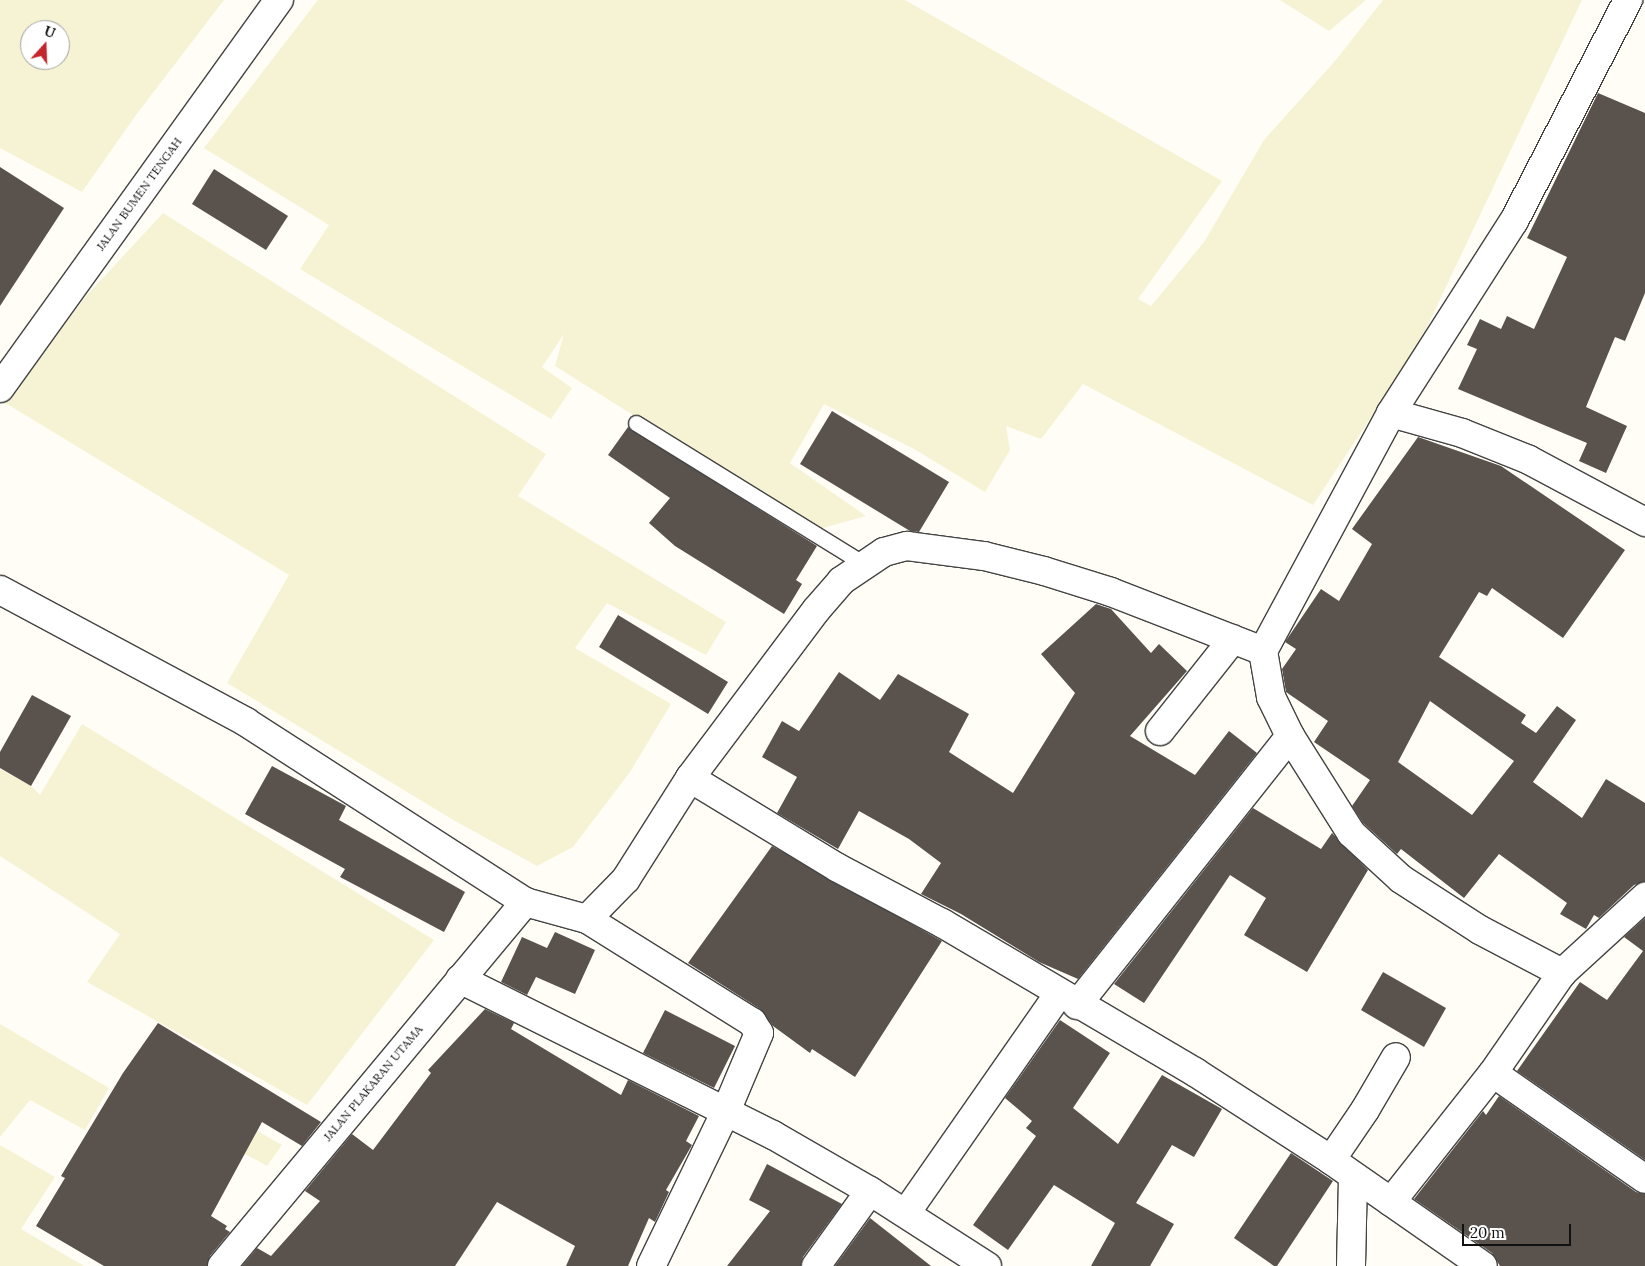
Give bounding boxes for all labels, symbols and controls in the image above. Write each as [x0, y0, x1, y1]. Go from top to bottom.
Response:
north arrow [20, 20, 70, 70]
text: U [42, 22, 58, 42]
street label: JALAN BUMEN TENGAH [93, 135, 185, 253]
street label: JALAN PLAKARAN UTAMA [320, 1022, 426, 1144]
scale bar [1465, 1214, 1574, 1246]
text: 20 m [1470, 1223, 1505, 1242]

